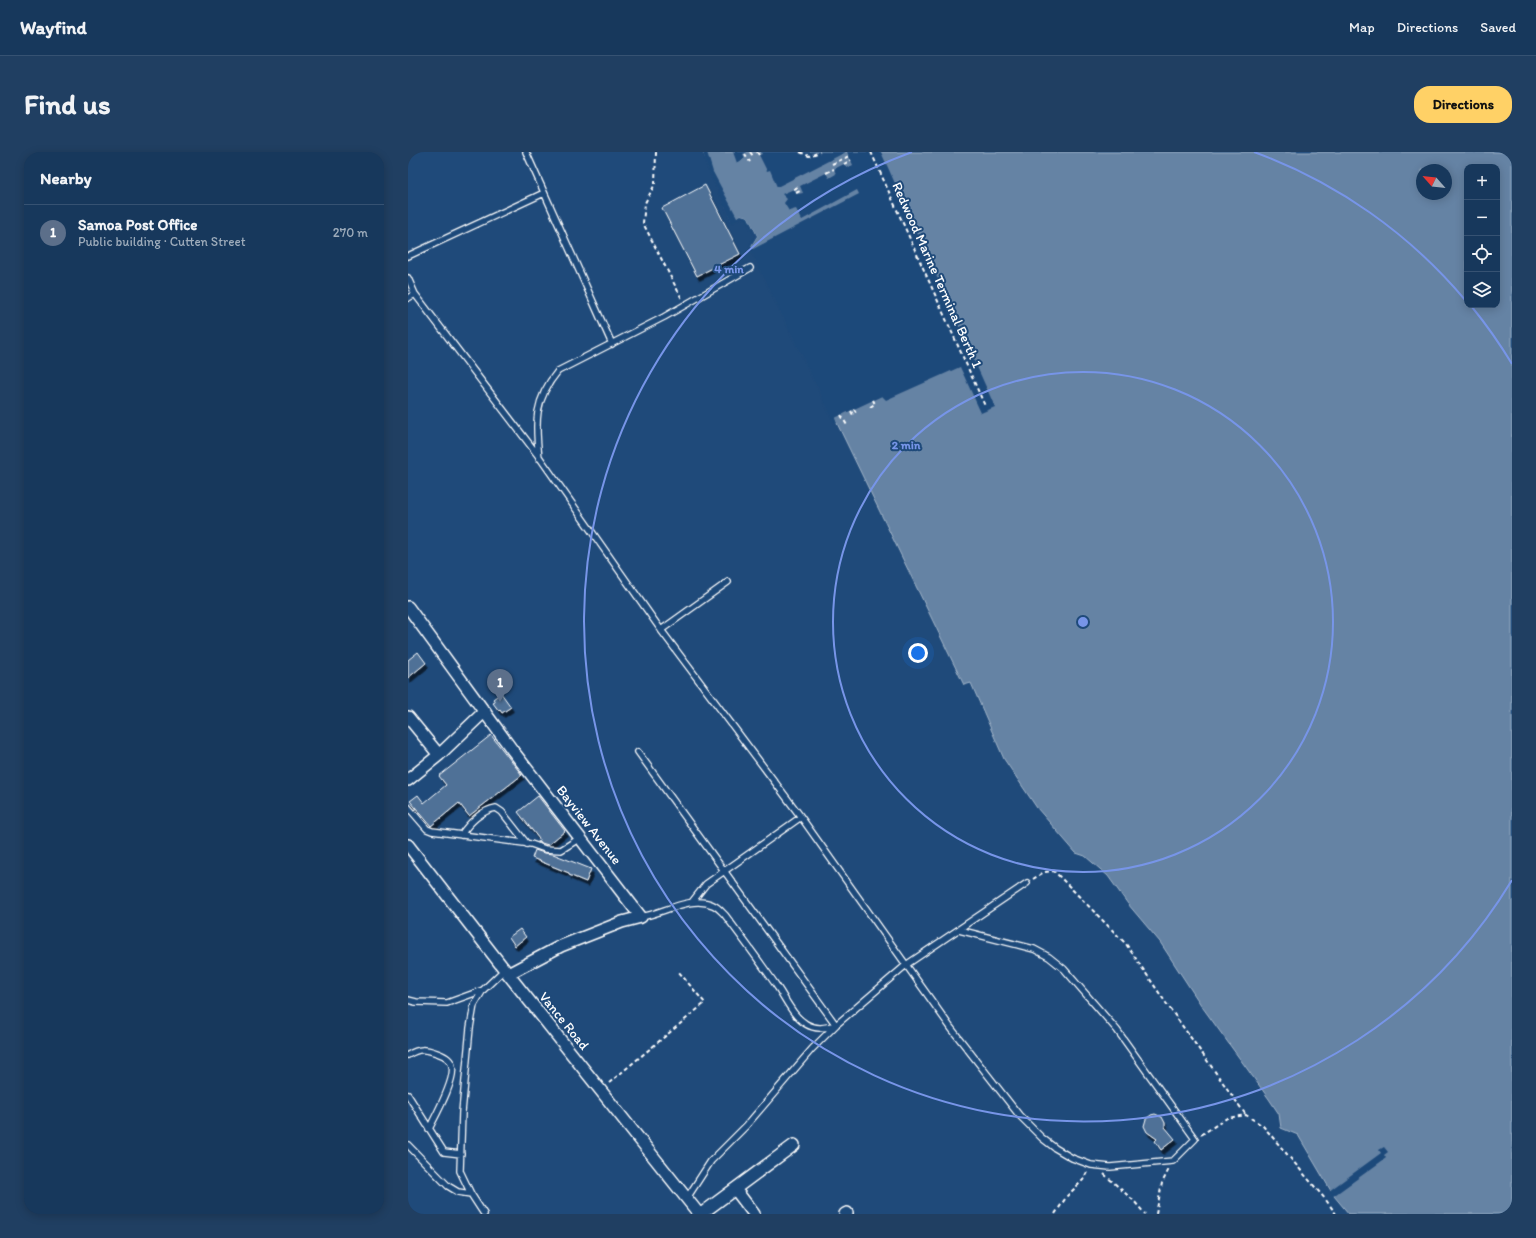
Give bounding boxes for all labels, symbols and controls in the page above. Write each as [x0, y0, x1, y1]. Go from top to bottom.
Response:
text: Wayfind [20, 16, 87, 39]
text: Map [1349, 19, 1375, 36]
text: Directions [1397, 19, 1458, 36]
text: Saved [1480, 19, 1516, 36]
button: Directions [1414, 86, 1512, 123]
text: Find us [24, 87, 111, 121]
north arrow [1416, 164, 1452, 200]
map controls [1464, 164, 1500, 308]
button: + [1464, 164, 1500, 200]
text: Nearby [40, 168, 92, 188]
street label: Redwood Marine Terminal Berth 1 [888, 179, 986, 371]
button: − [1464, 200, 1500, 236]
text: Samoa Post Office [78, 216, 197, 234]
text: 1 [50, 225, 56, 240]
text: 270 m [333, 225, 368, 240]
text: Public building · Cutten Street [78, 234, 246, 249]
button: locate [1464, 236, 1500, 272]
text: 4 min [714, 262, 744, 276]
button: layers [1464, 272, 1500, 308]
text: 2 min [892, 438, 921, 452]
centre of rings [1076, 615, 1090, 629]
your location [908, 643, 928, 663]
pin: 1 [487, 669, 513, 702]
street label: Bayview Avenue [553, 782, 625, 868]
street label: Vance Road [535, 989, 593, 1054]

